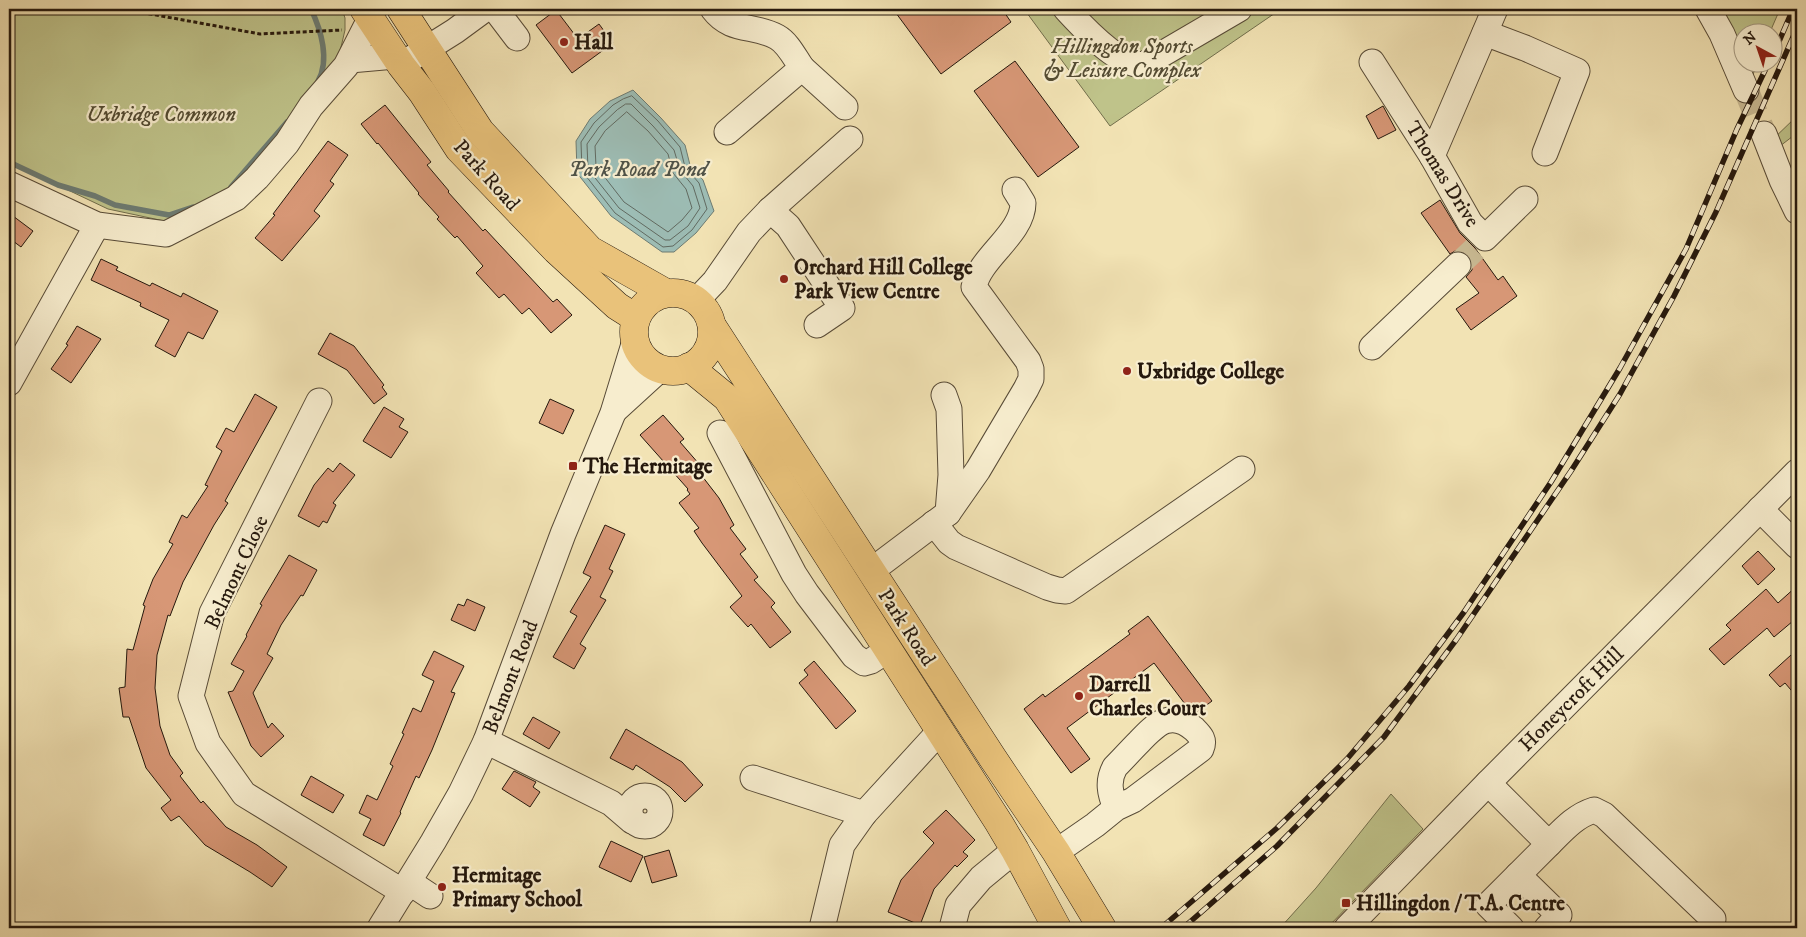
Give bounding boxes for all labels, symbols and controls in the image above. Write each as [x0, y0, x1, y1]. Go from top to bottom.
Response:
north arrow [1734, 22, 1784, 72]
text: N [1740, 28, 1761, 49]
place label: Hall [574, 30, 614, 56]
park label: Hillingdon Sports & Leisure Complex [1043, 34, 1202, 84]
marker: Hall [558, 36, 570, 48]
park label: Uxbridge Common [86, 102, 236, 128]
street label: Thomas Drive [1399, 117, 1485, 233]
street label: Park Road [447, 135, 525, 217]
water label: Park Road Pond [569, 156, 711, 183]
place label: Orchard Hill College Park View Centre [794, 255, 973, 305]
marker: Orchard Hill College Park View Centre [778, 273, 790, 285]
place label: Uxbridge College [1137, 359, 1285, 385]
marker: Uxbridge College [1121, 365, 1133, 377]
place label: The Hermitage [582, 454, 713, 480]
marker: The Hermitage [567, 460, 579, 472]
street label: Belmont Close [199, 511, 275, 633]
street label: Park Road [872, 584, 941, 672]
street label: Belmont Road [477, 616, 545, 738]
street label: Honeycroft Hill [1514, 641, 1630, 758]
place label: Darrell Charles Court [1089, 672, 1206, 722]
marker: Darrell Charles Court [1073, 690, 1085, 702]
place label: Hermitage Primary School [452, 863, 583, 913]
marker: Hermitage Primary School [436, 881, 448, 893]
place label: Hillingdon / T.A. Centre [1356, 891, 1565, 917]
marker: Hillingdon / T.A. Centre [1340, 897, 1352, 909]

